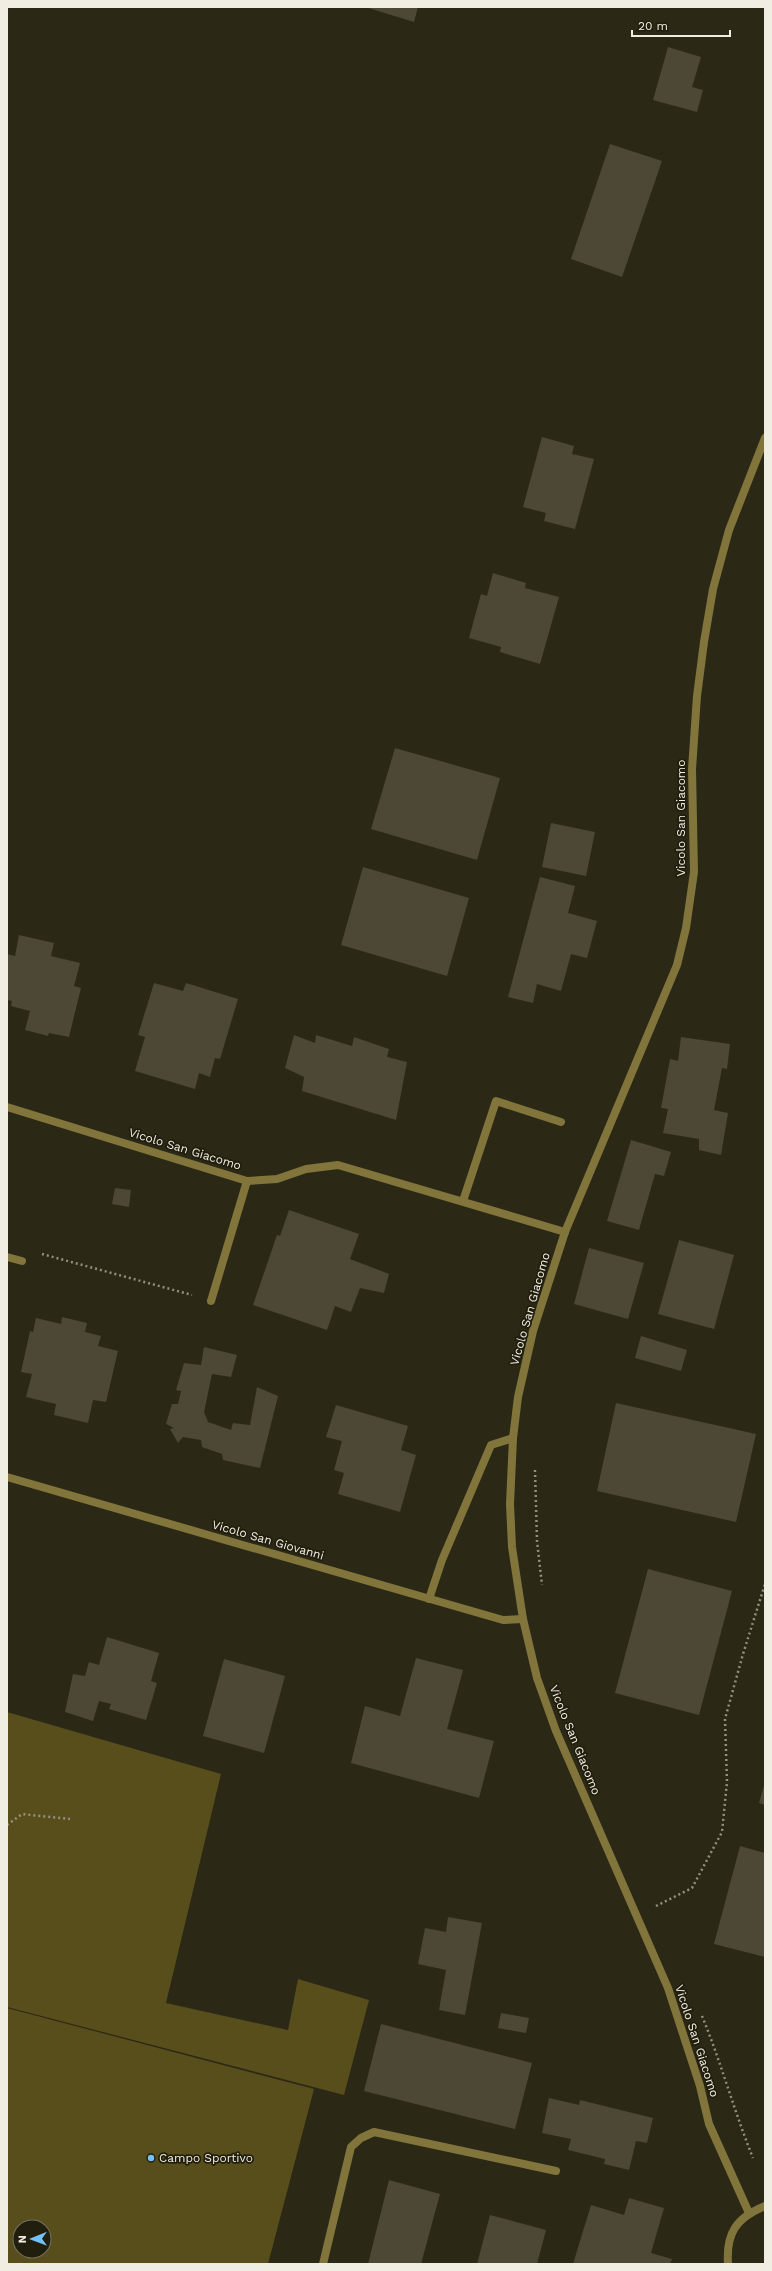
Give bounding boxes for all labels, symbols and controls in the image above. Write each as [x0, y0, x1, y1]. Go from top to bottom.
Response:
scale bar [632, 12, 730, 38]
text: 20 m [638, 19, 668, 33]
street label: Vicolo San Giacomo [674, 760, 688, 876]
street label: Vicolo San Giacomo [127, 1125, 243, 1173]
street label: Vicolo San Giacomo [507, 1251, 553, 1367]
street label: Vicolo San Giovanni [210, 1517, 326, 1563]
street label: Vicolo San Giacomo [547, 1683, 603, 1797]
street label: Vicolo San Giacomo [672, 1983, 722, 2099]
place label: Campo Sportivo [159, 2151, 253, 2165]
marker: Campo Sportivo [146, 2153, 156, 2163]
north arrow [12, 2219, 52, 2259]
text: N [16, 2235, 29, 2243]

